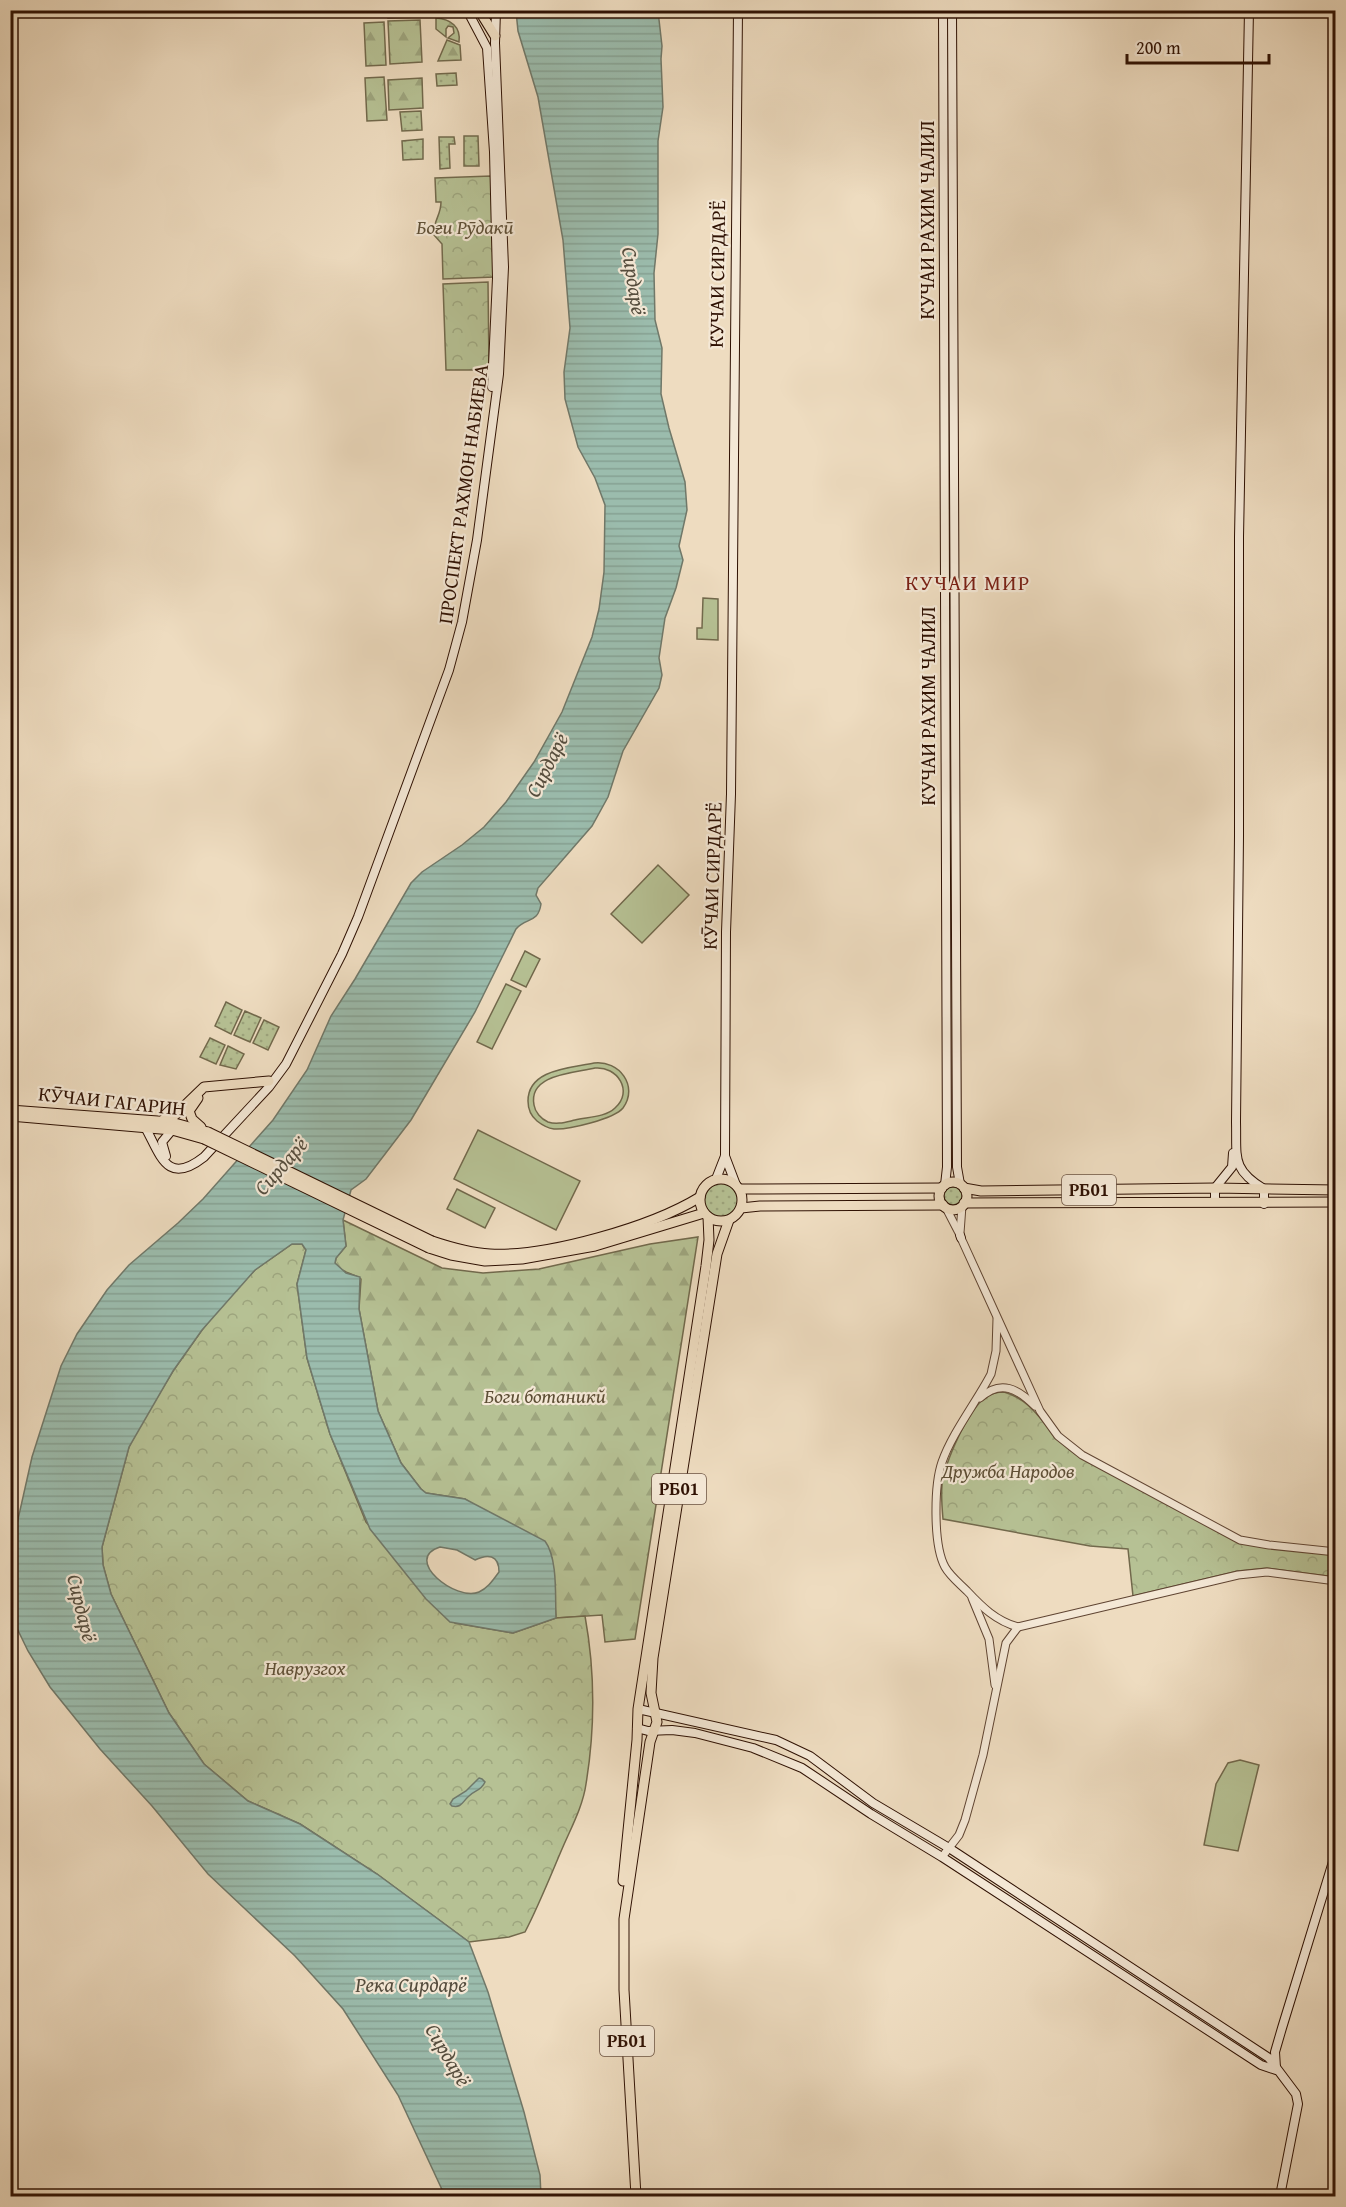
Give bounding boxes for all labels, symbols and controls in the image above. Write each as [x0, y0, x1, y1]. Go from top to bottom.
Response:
scale bar [1127, 27, 1270, 65]
text: 200 m [1136, 34, 1181, 61]
street label: КУЧАИ РАХИМ ЧАЛИЛ [912, 120, 941, 319]
street label: КУЧАИ СИРДАРЁ [701, 200, 732, 348]
park label: Боғи Рӯдакӣ [416, 212, 514, 241]
water label: Сирдарё [614, 245, 655, 318]
street label: ПРОСПЕКТ РАХМОН НАБИЕВА [430, 362, 495, 626]
district label: КУЧАИ МИР [905, 567, 1031, 598]
street label: КУЧАИ РАХИМ ЧАЛИЛ [913, 606, 942, 805]
water label: Сирдарё [517, 727, 576, 802]
street label: КӮЧАИ СИРДАРЁ [694, 802, 729, 950]
street label: КӮЧАИ ГАГАРИН [37, 1078, 187, 1123]
water label: Сирдарё [246, 1129, 315, 1202]
road number: РБ01 [1062, 1175, 1116, 1205]
park label: Боги ботаникй [484, 1381, 606, 1410]
park label: Дружба Народов [940, 1456, 1075, 1485]
road number: РБ01 [652, 1474, 706, 1504]
water label: Сирдарё [59, 1571, 106, 1645]
park label: Наврузгох [264, 1653, 346, 1682]
water label: Река Сирдарё [354, 1969, 467, 2000]
water label: Сирдарё [418, 2017, 480, 2093]
road number: РБ01 [600, 2026, 654, 2056]

